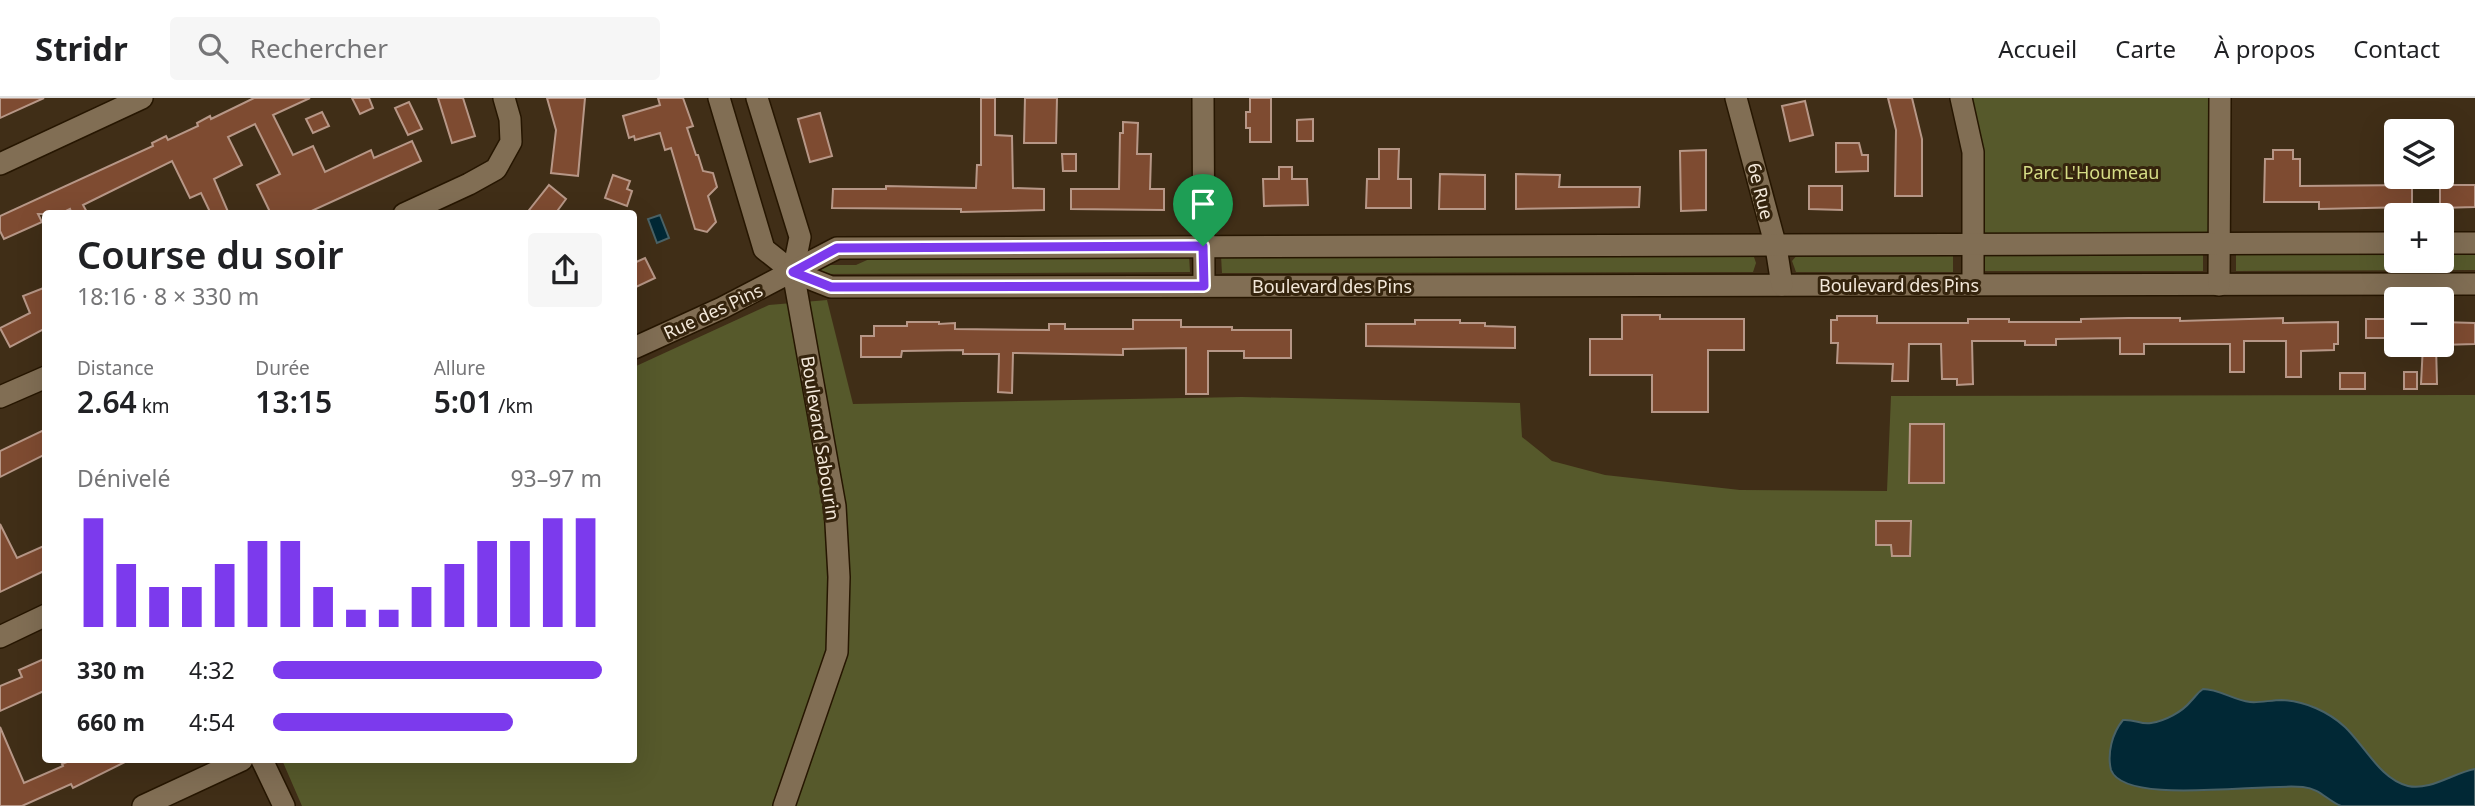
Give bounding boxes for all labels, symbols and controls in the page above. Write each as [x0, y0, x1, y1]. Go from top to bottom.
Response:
search box [170, 17, 660, 80]
text: Stridr [35, 26, 128, 71]
icon: search [194, 29, 232, 67]
text: Rechercher [250, 30, 388, 66]
text: Accueil [1998, 32, 2077, 65]
text: Carte [2115, 32, 2176, 65]
text: À propos [2214, 32, 2315, 65]
text: Contact [2353, 32, 2440, 65]
map controls [2384, 119, 2454, 357]
button: layers [2384, 119, 2454, 189]
street label: 6e Rue [1742, 160, 1780, 222]
park label: Parc L'Houmeau [2023, 160, 2159, 184]
pin [1173, 174, 1233, 246]
icon: arrive [1184, 185, 1222, 223]
button: + [2384, 203, 2454, 273]
text: Course du soir [77, 228, 344, 280]
button: share [528, 233, 602, 307]
street label: Boulevard des Pins [1819, 273, 1979, 297]
street label: Boulevard des Pins [1252, 274, 1412, 298]
street label: Rue des Pins [659, 278, 767, 344]
text: 18:16 · 8 × 330 m [77, 280, 259, 312]
button: − [2384, 287, 2454, 357]
street label: Boulevard Sabourin [796, 354, 846, 522]
text: Distance [77, 355, 154, 381]
text: Durée [255, 355, 310, 381]
text: Allure [434, 355, 486, 381]
text: 2.64 [77, 381, 137, 422]
text: 13:15 [255, 381, 332, 422]
text: 5:01 [434, 381, 493, 422]
text: km [137, 393, 170, 419]
text: /km [493, 393, 533, 419]
text: Dénivelé [77, 462, 170, 494]
text: 93–97 m [510, 462, 602, 494]
text: 330 m [77, 654, 145, 686]
text: 4:32 [189, 654, 235, 686]
text: 660 m [77, 706, 145, 738]
text: 4:54 [189, 706, 235, 738]

